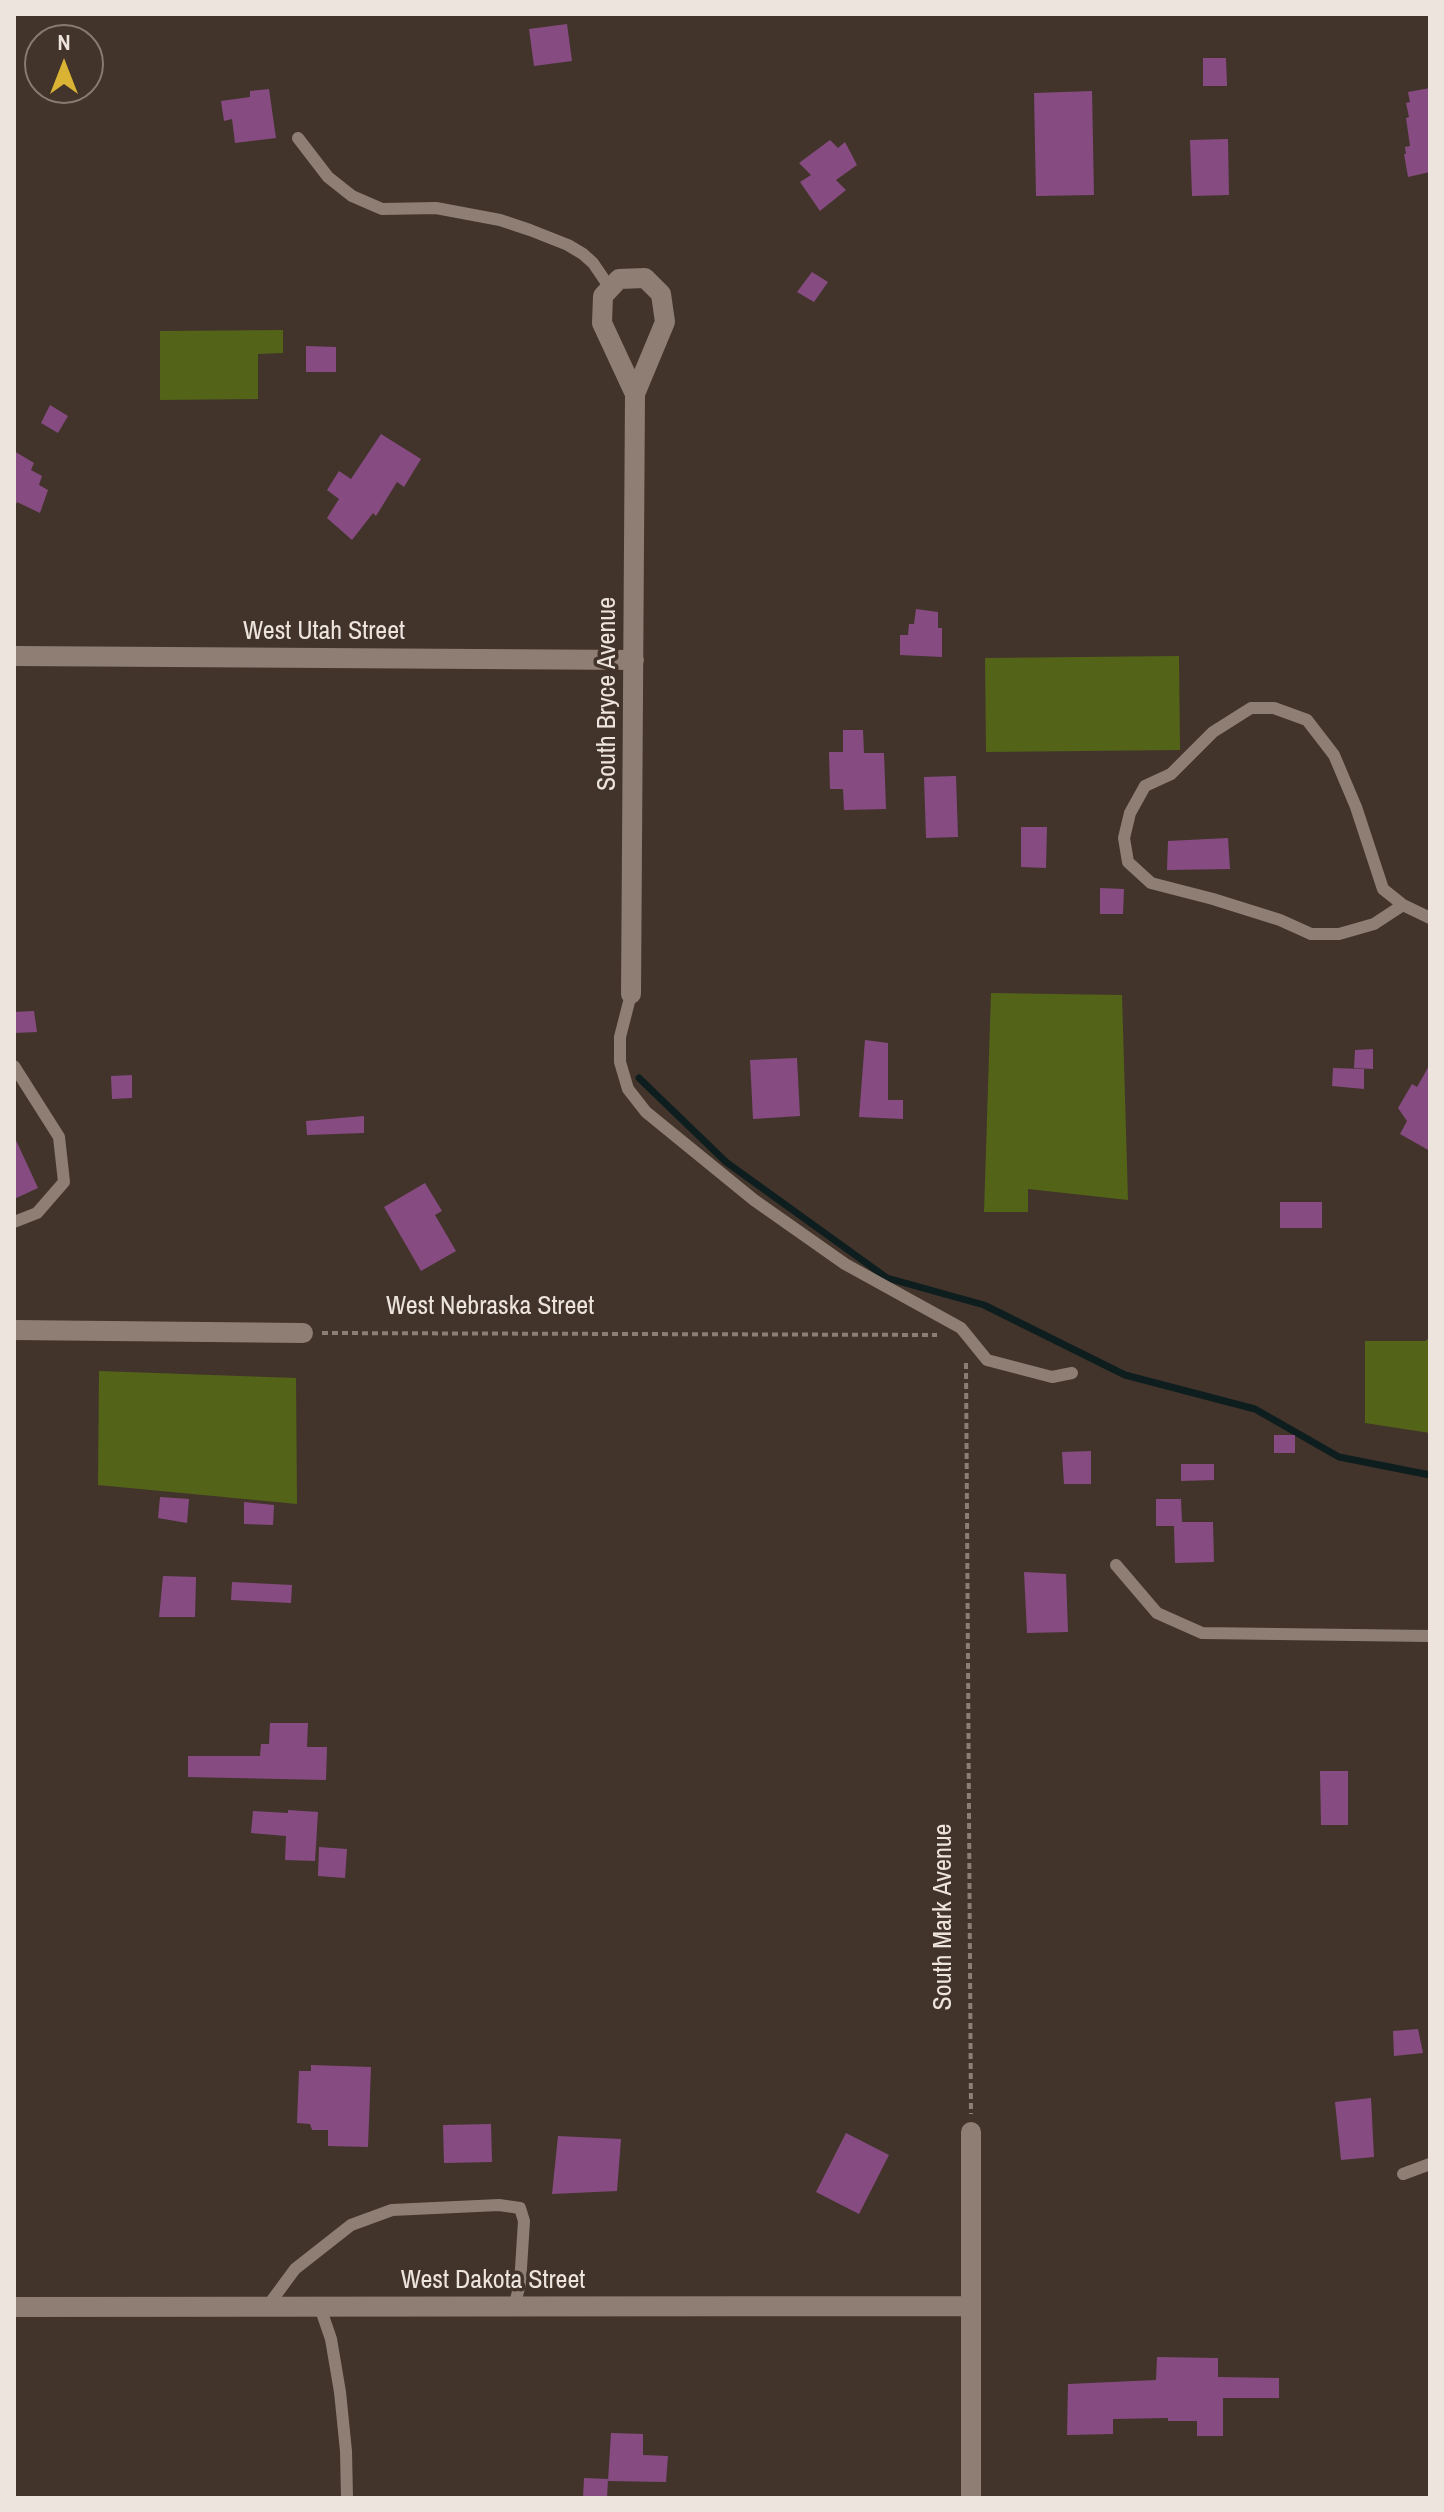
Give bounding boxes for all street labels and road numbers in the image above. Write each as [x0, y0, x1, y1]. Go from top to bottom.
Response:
street label: South Bryce Avenue [592, 597, 624, 791]
street label: West Utah Street [243, 616, 405, 648]
street label: West Nebraska Street [386, 1291, 594, 1323]
street label: South Mark Avenue [928, 1824, 960, 2010]
street label: West Dakota Street [401, 2265, 585, 2297]

